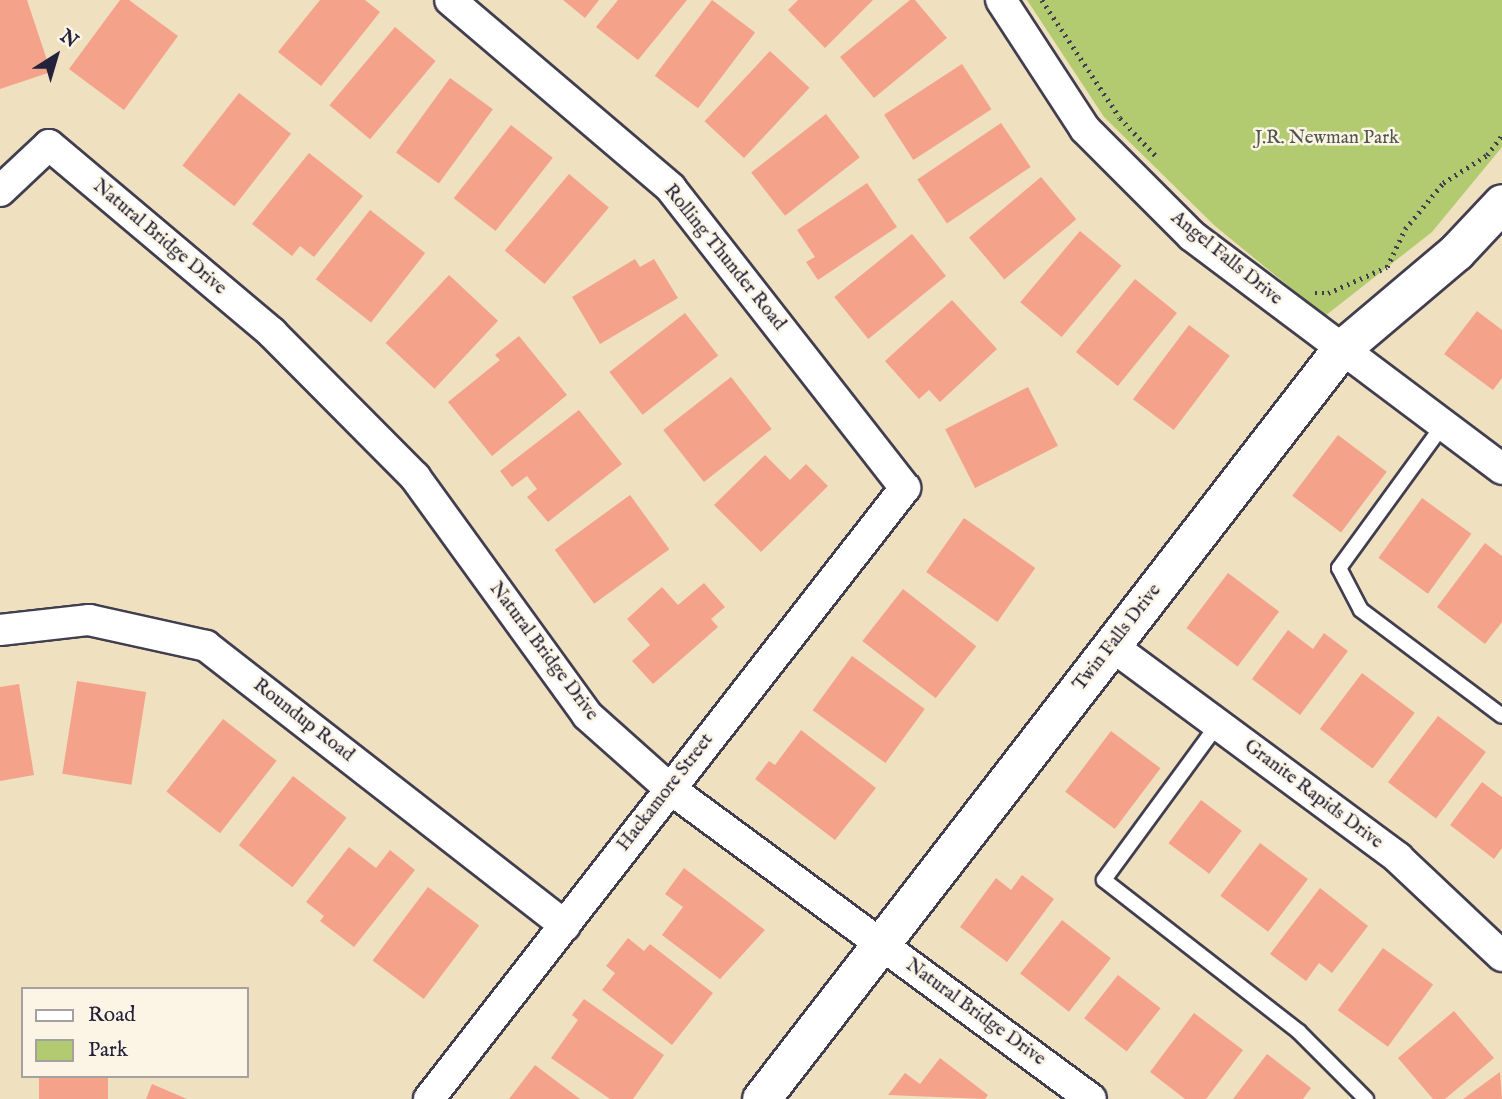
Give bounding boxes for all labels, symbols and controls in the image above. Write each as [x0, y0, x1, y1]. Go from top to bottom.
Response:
north arrow [21, 21, 91, 91]
text: N [55, 25, 82, 54]
park label: J.R. Newman Park [1255, 128, 1399, 150]
street label: Natural Bridge Drive [88, 176, 230, 300]
street label: Rolling Thunder Road [658, 180, 790, 336]
street label: Angel Falls Drive [1166, 207, 1286, 311]
street label: Natural Bridge Drive [484, 578, 602, 726]
street label: Twin Falls Drive [1069, 580, 1167, 696]
street label: Roundup Road [248, 674, 358, 768]
street label: Hackamore Street [613, 730, 719, 856]
street label: Granite Rapids Drive [1239, 735, 1387, 855]
street label: Natural Bridge Drive [901, 955, 1049, 1071]
legend [21, 987, 248, 1078]
text: Road [88, 1002, 135, 1029]
text: Park [88, 1037, 128, 1064]

